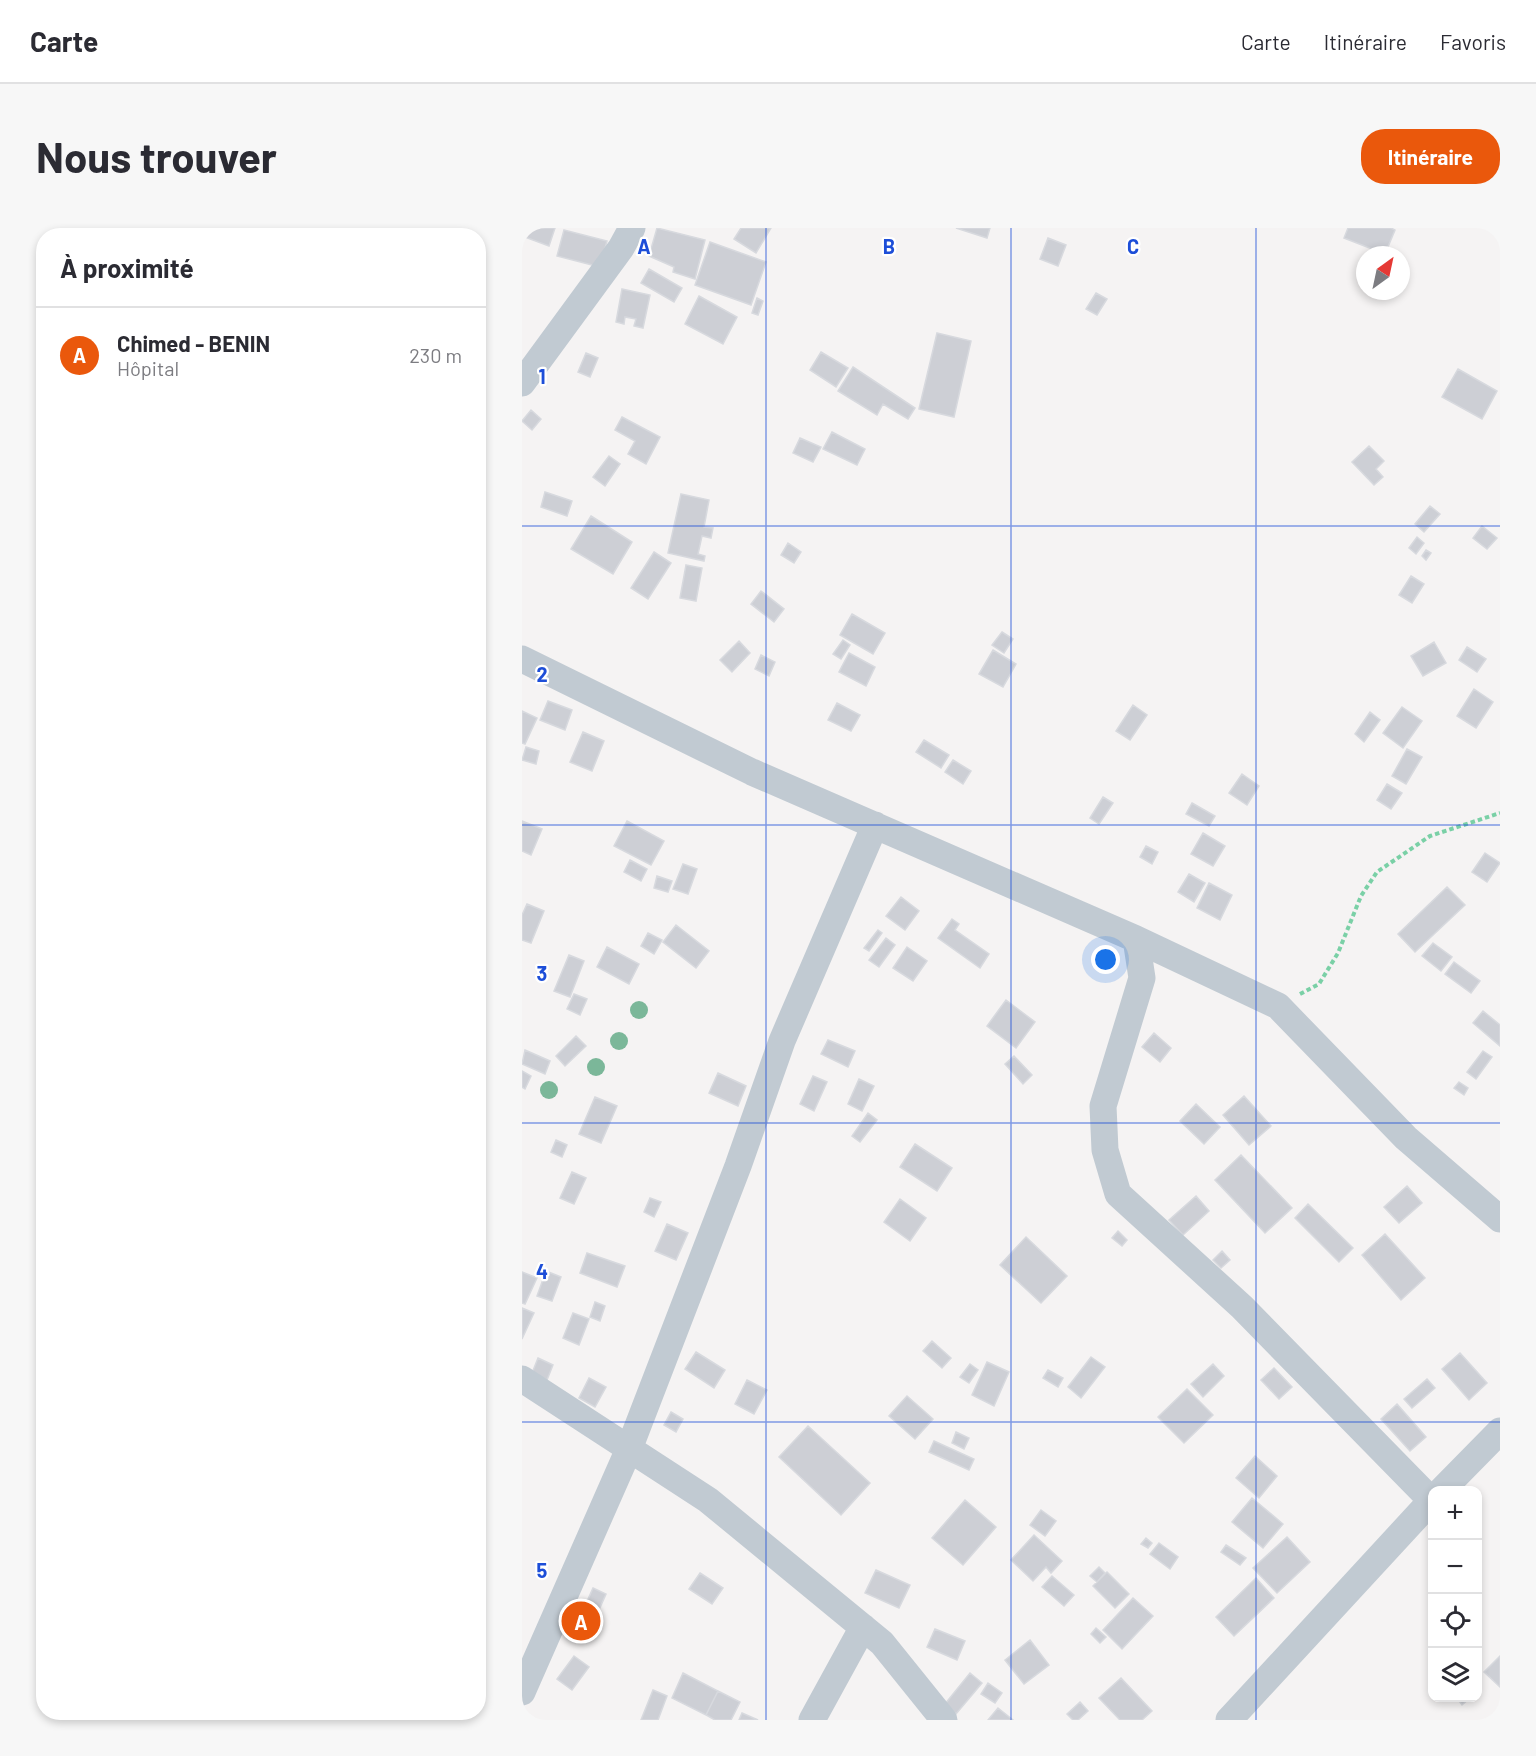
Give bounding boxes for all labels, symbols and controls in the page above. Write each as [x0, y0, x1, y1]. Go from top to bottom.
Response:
text: Carte [30, 24, 98, 58]
text: Carte [1241, 29, 1291, 54]
text: Itinéraire [1324, 29, 1407, 54]
text: Favoris [1440, 29, 1506, 54]
button: Itinéraire [1361, 129, 1500, 184]
text: Nous trouver [36, 131, 277, 181]
text: A [637, 234, 651, 258]
text: B [883, 234, 895, 258]
text: C [1127, 234, 1139, 258]
north arrow [1356, 246, 1410, 300]
text: À proximité [60, 252, 194, 283]
text: Chimed - BENIN [117, 330, 270, 356]
text: A [73, 343, 86, 367]
text: 230 m [409, 343, 462, 367]
text: Hôpital [117, 356, 179, 380]
text: 1 [538, 364, 546, 388]
text: 2 [536, 662, 548, 686]
your location [1091, 945, 1120, 974]
text: 3 [537, 961, 547, 985]
text: 4 [536, 1259, 548, 1283]
map controls [1428, 1486, 1482, 1702]
button: + [1428, 1486, 1482, 1540]
button: − [1428, 1540, 1482, 1594]
text: 5 [537, 1558, 548, 1582]
button: locate [1428, 1594, 1482, 1648]
pin: A [562, 1598, 600, 1644]
button: layers [1428, 1648, 1482, 1702]

